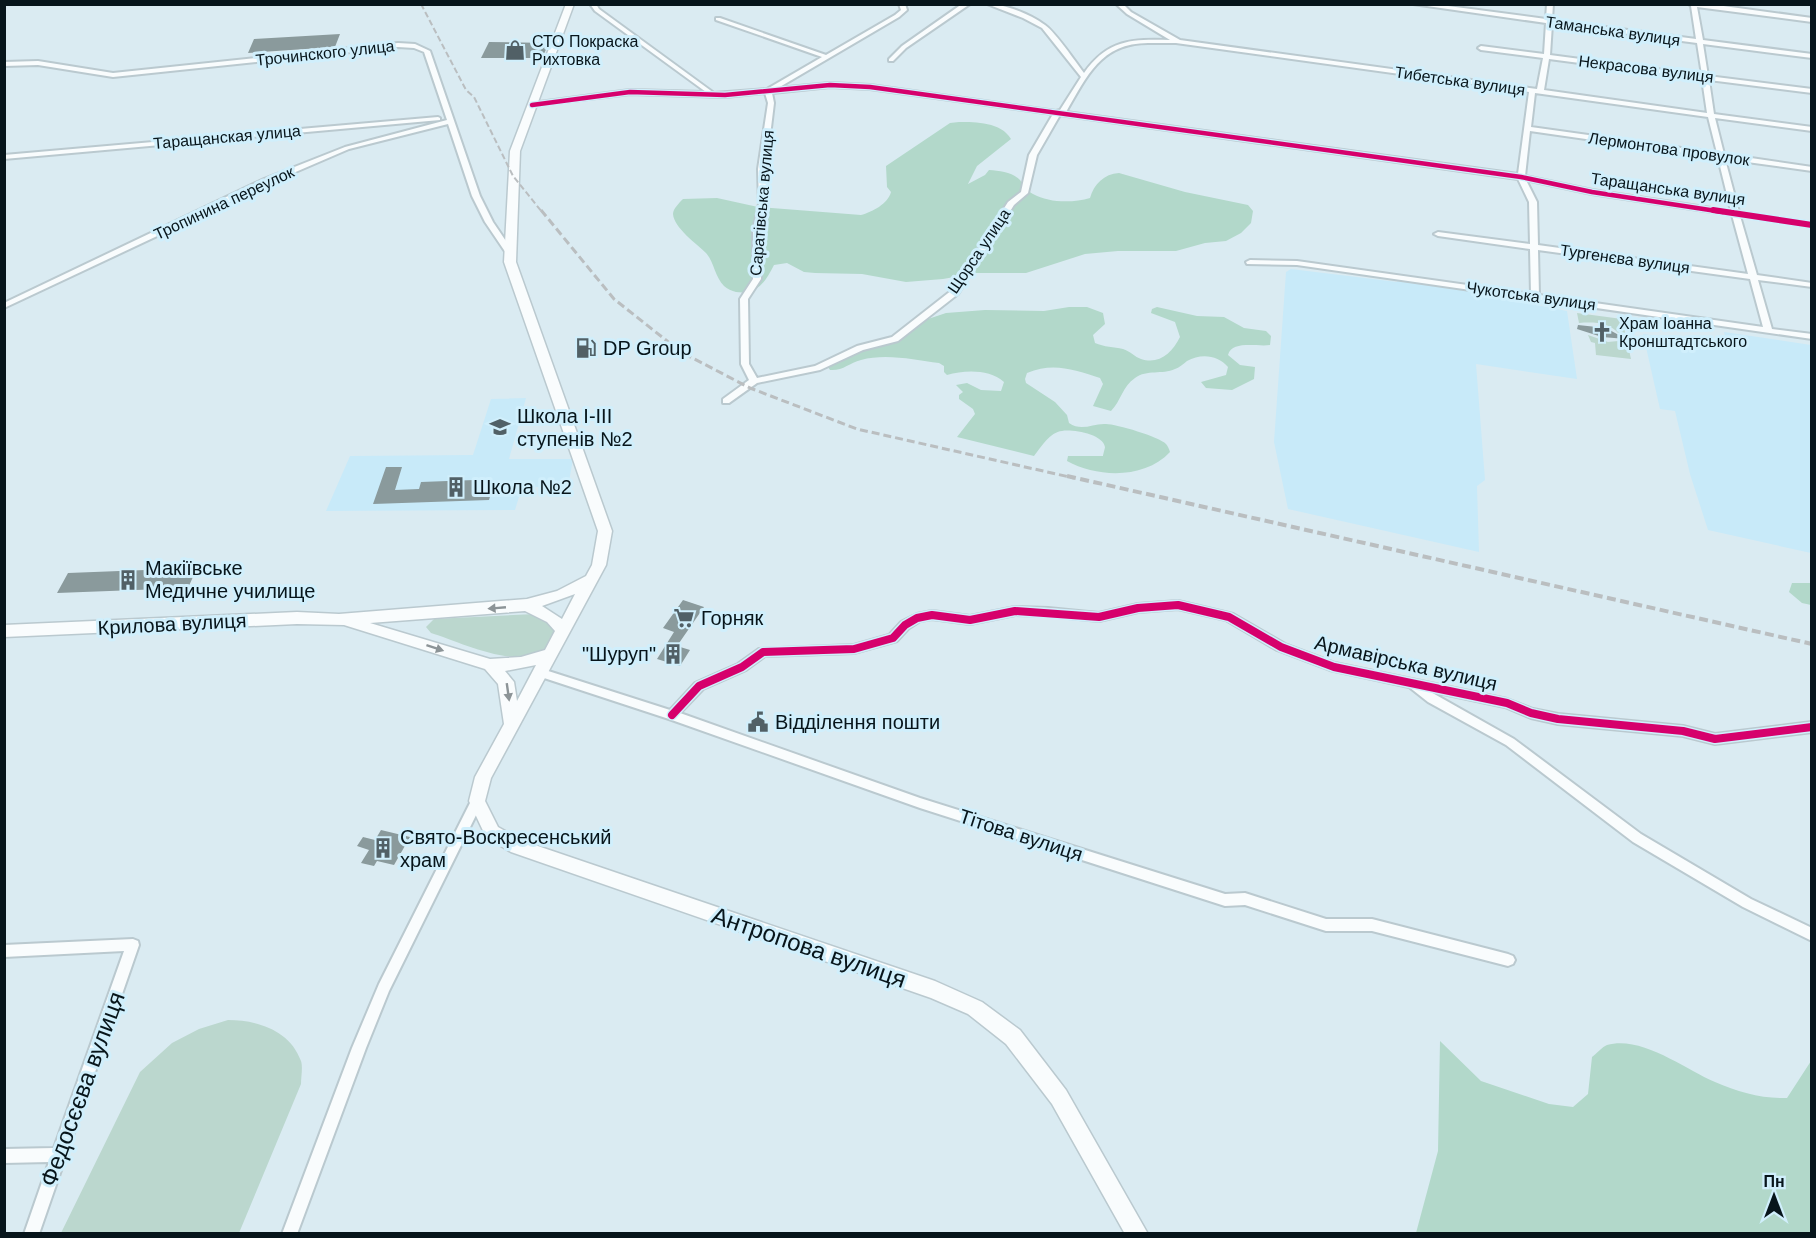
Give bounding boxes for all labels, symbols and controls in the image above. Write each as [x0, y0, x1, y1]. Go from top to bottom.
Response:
street label: Таманська вулиця [1545, 13, 1681, 49]
place label: СТО Покраска Рихтовка [532, 33, 639, 68]
street label: Трочинского улица [255, 37, 395, 69]
shop icon: СТО Покраска Рихтовка [503, 38, 527, 62]
street label: Некрасова вулиця [1578, 52, 1714, 86]
street label: Тибетська вулиця [1394, 63, 1526, 99]
street label: Таращанская улица [153, 122, 302, 152]
street label: Саратівська вулиця [747, 129, 777, 277]
street label: Лермонтова провулок [1587, 129, 1752, 169]
street label: Тропинина переулок [151, 163, 298, 243]
street label: Таращанська вулиця [1590, 170, 1746, 208]
street label: Щорса улица [945, 205, 1014, 296]
street label: Тургенєва вулиця [1559, 241, 1691, 277]
street label: Чукотська вулиця [1465, 279, 1597, 313]
place label: Храм Іоанна Кронштадтського [1619, 315, 1747, 350]
church icon: Храм Іоанна Кронштадтського [1590, 320, 1614, 344]
fuel station icon: DP Group [574, 336, 598, 360]
place label: DP Group [603, 337, 692, 359]
place label: Школа I-III ступенів №2 [517, 405, 633, 450]
school or university icon: Школа I-III ступенів №2 [488, 415, 512, 439]
building icon: Школа №2 [444, 475, 468, 499]
place label: Школа №2 [473, 476, 572, 498]
place label: Макіївське Медичне училище [145, 557, 315, 602]
building icon: Макіївське Медичне училище [116, 568, 140, 592]
one-way arrow [487, 603, 506, 613]
supermarket icon: Горняк [672, 606, 696, 630]
place label: Горняк [701, 607, 764, 629]
street label: Крилова вулиця [97, 609, 247, 639]
street label: Армавірська вулиця [1313, 631, 1499, 695]
building icon: "Шуруп" [661, 642, 685, 666]
one-way arrow [426, 643, 444, 653]
place label: "Шуруп" [582, 643, 656, 665]
one-way arrow [503, 682, 512, 701]
public building icon: Відділення пошти [746, 710, 770, 734]
place label: Відділення пошти [775, 711, 940, 733]
street label: Тітова вулиця [956, 805, 1086, 865]
place label: Свято-Воскресенський храм [400, 826, 612, 871]
building icon: Свято-Воскресенський храм [371, 836, 395, 860]
street label: Антропова вулиця [708, 901, 910, 993]
street label: Федосєєва вулиця [34, 988, 130, 1190]
north arrow [1744, 1166, 1804, 1226]
text: Пн [1763, 1173, 1785, 1190]

